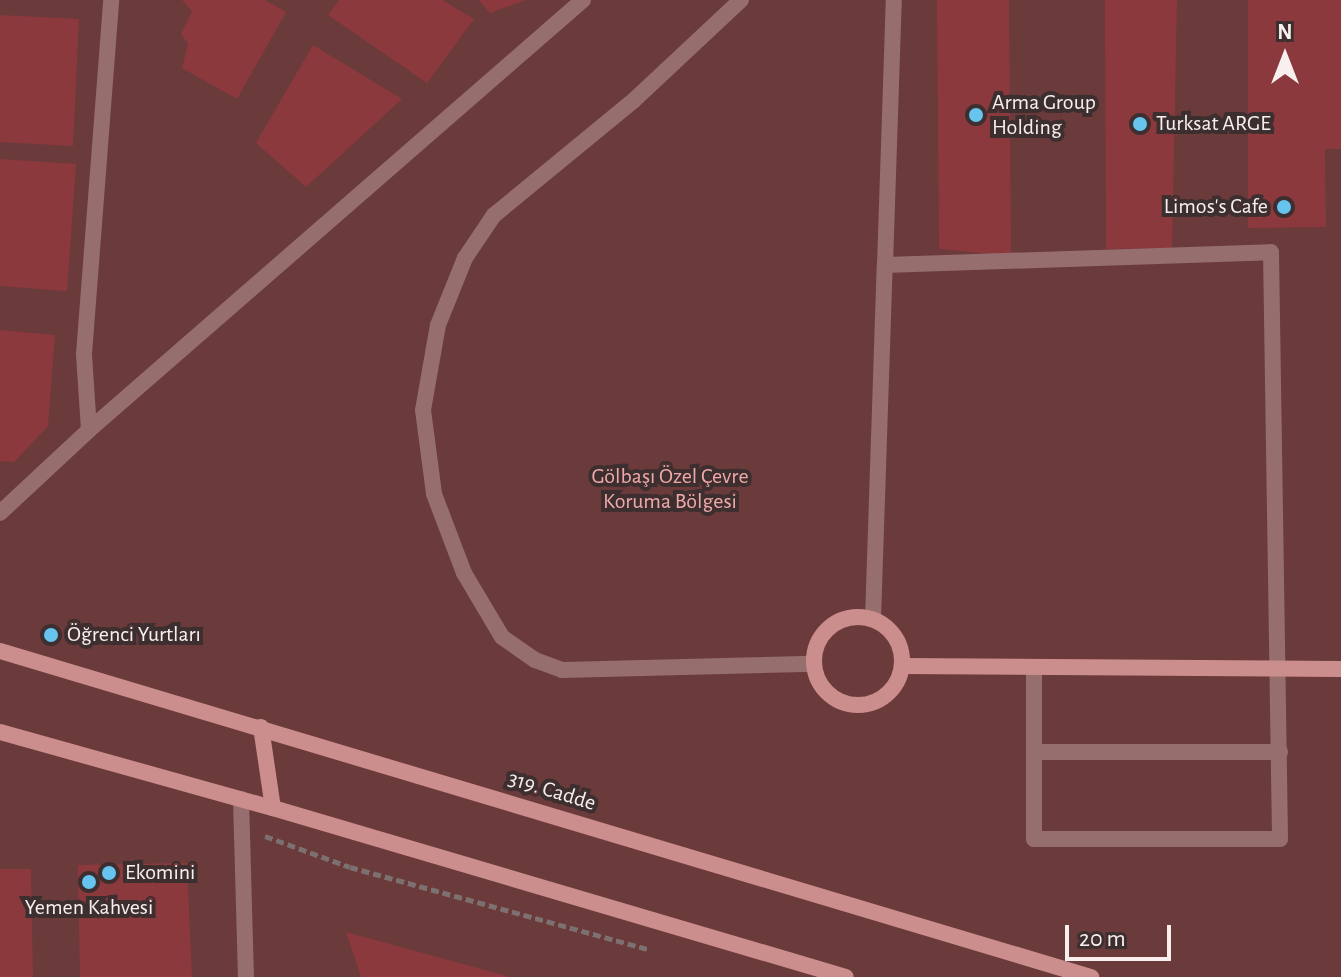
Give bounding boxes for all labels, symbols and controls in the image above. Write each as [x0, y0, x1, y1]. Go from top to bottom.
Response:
north arrow [1245, 16, 1325, 96]
text: N [1277, 21, 1293, 43]
place label: Arma Group Holding [992, 89, 1096, 140]
marker: Arma Group Holding [967, 106, 985, 124]
place label: Turksat ARGE [1156, 111, 1271, 137]
marker: Turksat ARGE [1131, 115, 1149, 133]
place label: Limos's Cafe [1164, 194, 1268, 220]
marker: Limos's Cafe [1275, 198, 1293, 216]
park label: Gölbaşı Özel Çevre Koruma Bölgesi [591, 463, 749, 514]
place label: Öğrenci Yurtları [67, 622, 201, 648]
marker: Öğrenci Yurtları [42, 626, 60, 644]
street label: 319. Cadde [505, 765, 599, 817]
place label: Ekomini [125, 860, 195, 886]
marker: Ekomini [100, 864, 118, 882]
marker: Yemen Kahvesi [80, 873, 98, 891]
place label: Yemen Kahvesi [25, 895, 153, 921]
scale bar [1069, 909, 1175, 959]
text: 20 m [1079, 927, 1126, 951]

